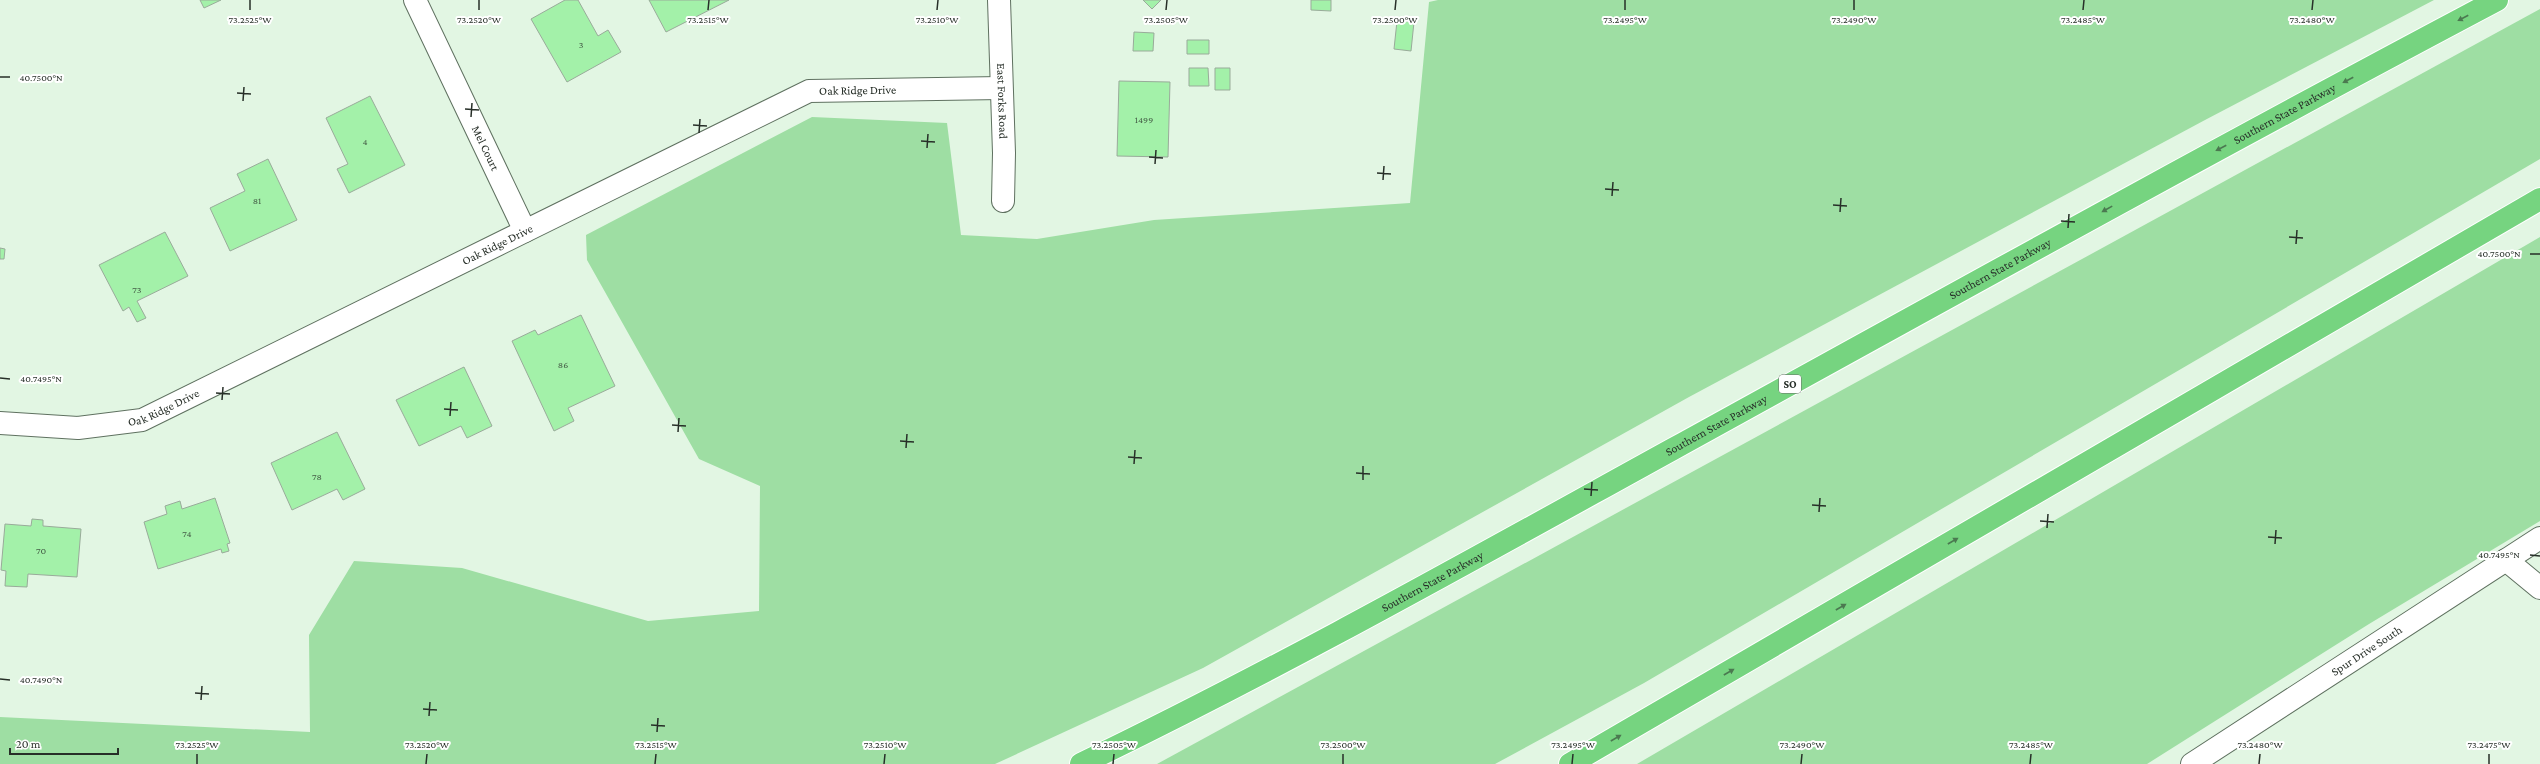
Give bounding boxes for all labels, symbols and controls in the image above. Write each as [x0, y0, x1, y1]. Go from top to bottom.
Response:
text: 73.2525°W [229, 14, 272, 25]
text: 73.2520°W [457, 14, 502, 25]
text: 73.2515°W [687, 14, 730, 25]
text: 73.2510°W [916, 14, 959, 25]
text: 73.2505°W [1144, 14, 1189, 25]
text: 73.2500°W [1372, 14, 1418, 25]
text: 73.2495°W [1603, 14, 1648, 25]
text: 73.2490°W [1832, 14, 1877, 25]
text: 73.2485°W [2061, 14, 2106, 25]
text: 73.2480°W [2289, 14, 2335, 25]
one-way arrow [2457, 15, 2469, 21]
house number: 3 [579, 39, 584, 50]
street label: East Forks Road [994, 63, 1011, 140]
text: 40.7500°N [19, 72, 63, 83]
one-way arrow [2342, 76, 2354, 83]
street label: Southern State Parkway [2231, 80, 2338, 147]
street label: Oak Ridge Drive [819, 83, 896, 98]
house number: 1499 [1135, 114, 1153, 125]
street label: Mel Court [469, 123, 503, 174]
house number: 4 [362, 136, 368, 147]
one-way arrow [2215, 144, 2227, 151]
house number: 81 [253, 195, 261, 206]
one-way arrow [2101, 206, 2113, 213]
street label: Oak Ridge Drive [460, 221, 535, 268]
street label: Southern State Parkway [1947, 235, 2054, 302]
text: 40.7500°N [2477, 248, 2521, 259]
house number: 73 [132, 284, 142, 295]
house number: 86 [558, 359, 568, 370]
text: 40.7495°N [20, 373, 62, 384]
road number: SO [1779, 375, 1801, 393]
street label: Oak Ridge Drive [127, 386, 202, 429]
street label: Southern State Parkway [1663, 391, 1770, 459]
house number: 78 [312, 471, 322, 482]
house number: 74 [182, 528, 192, 539]
one-way arrow [1947, 538, 1959, 545]
house number: 70 [36, 545, 46, 556]
street label: Southern State Parkway [1379, 548, 1486, 615]
text: 40.7495°N [2478, 549, 2520, 560]
one-way arrow [1835, 603, 1847, 610]
street label: Spur Drive South [2328, 622, 2405, 679]
one-way arrow [1723, 669, 1735, 676]
text: 40.7490°N [20, 674, 63, 685]
scale bar [10, 730, 118, 756]
one-way arrow [1610, 734, 1622, 741]
text: 20 m [16, 737, 41, 751]
text: 73.2525°W [176, 739, 219, 750]
text: 73.2520°W [405, 739, 450, 750]
text: 73.2515°W [635, 739, 678, 750]
text: 73.2510°W [864, 739, 907, 750]
text: 73.2505°W [1092, 739, 1137, 750]
text: 73.2500°W [1320, 739, 1366, 750]
text: 73.2495°W [1551, 739, 1596, 750]
text: 73.2490°W [1780, 739, 1825, 750]
text: 73.2485°W [2009, 739, 2054, 750]
text: 73.2480°W [2237, 739, 2283, 750]
text: 73.2475°W [2467, 739, 2511, 750]

